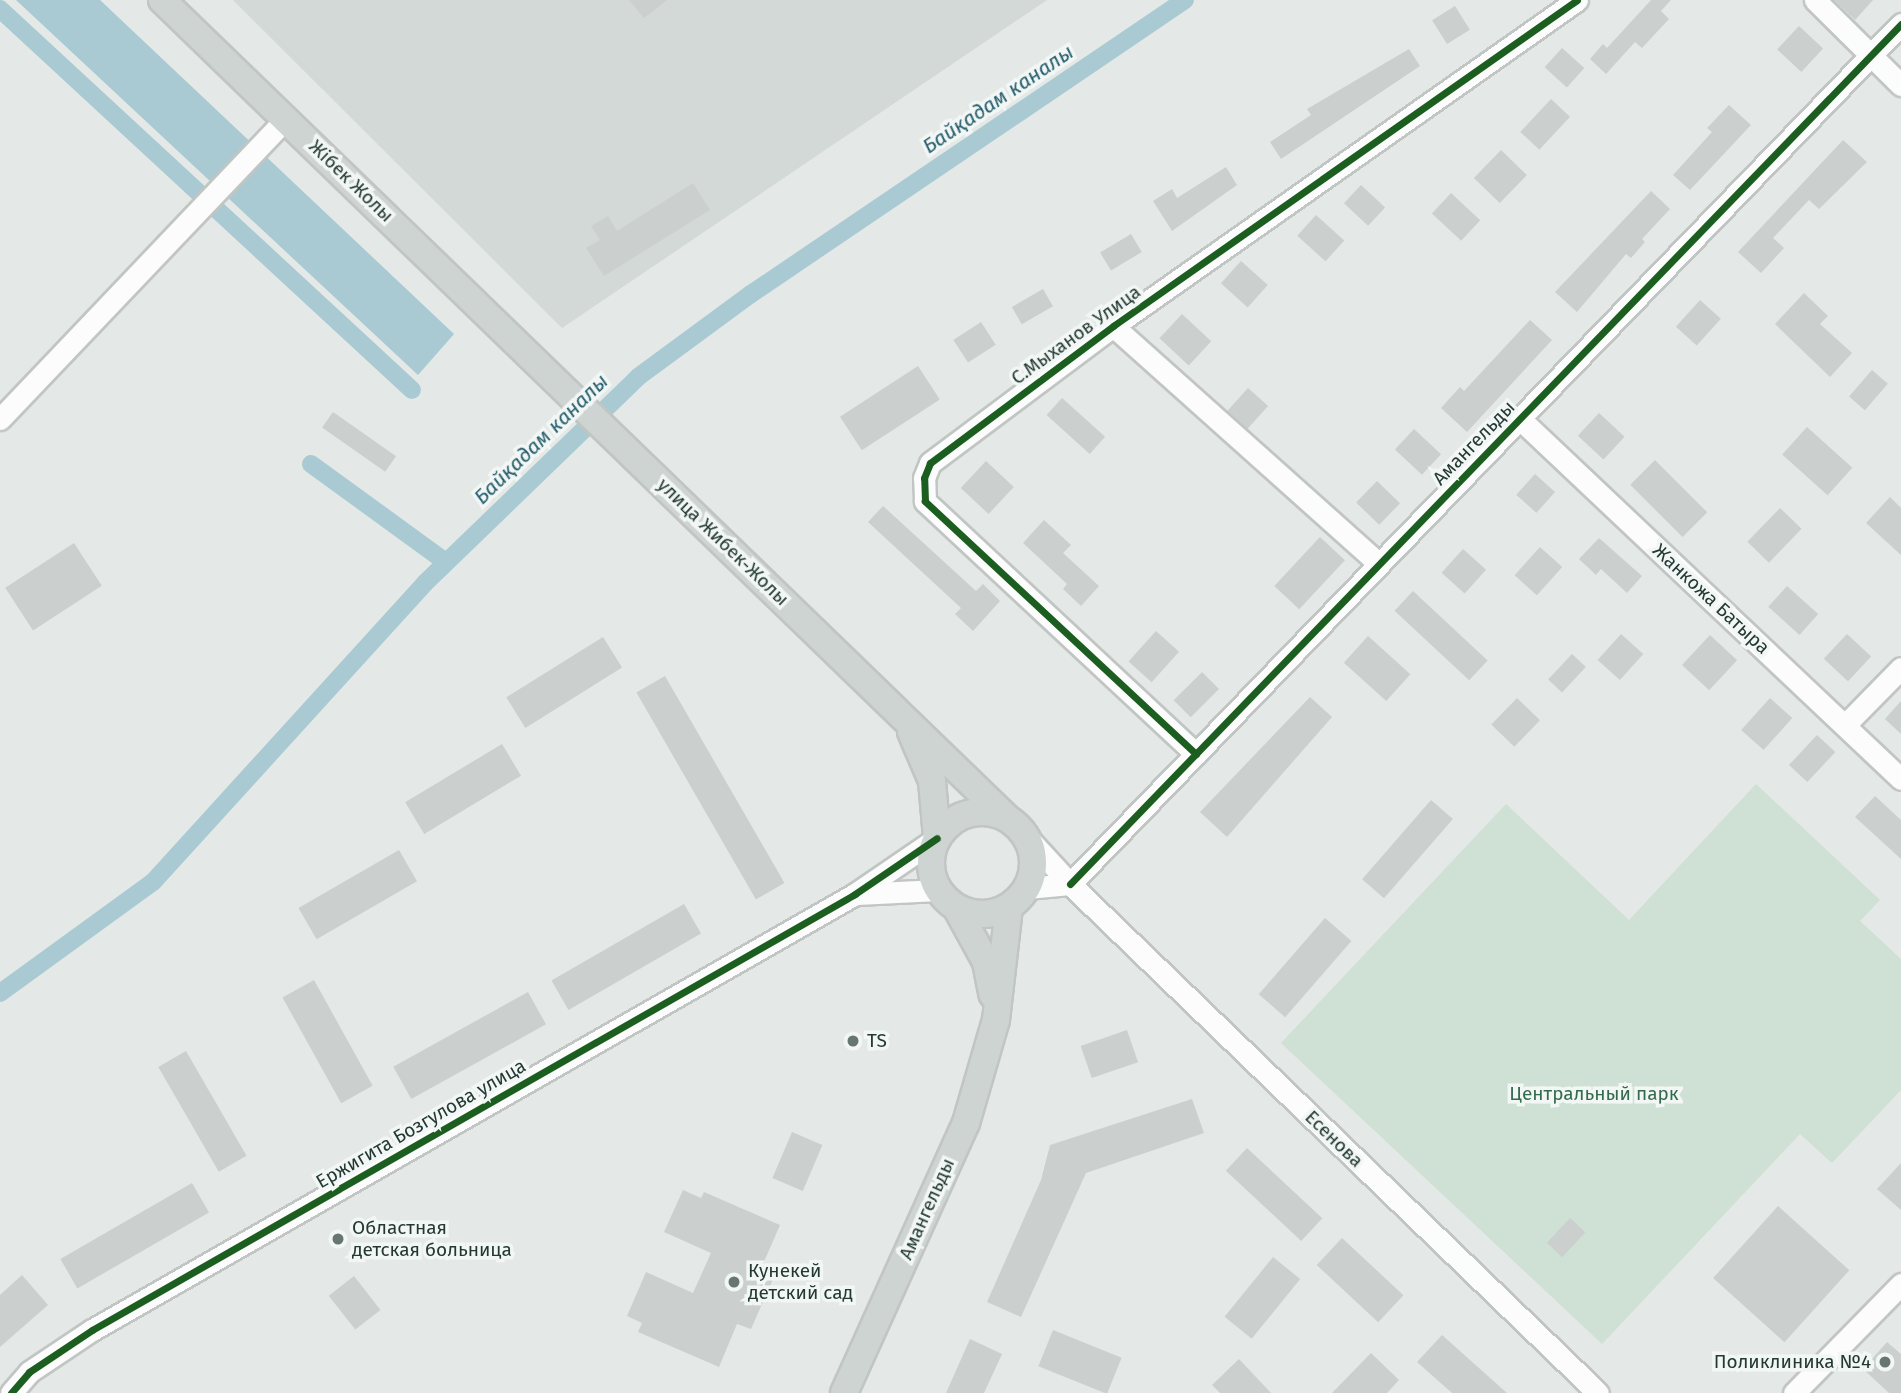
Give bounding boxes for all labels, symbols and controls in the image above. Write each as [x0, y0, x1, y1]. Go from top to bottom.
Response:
water label: Байқадам каналы [918, 39, 1078, 159]
street label: Жібек Жолы [304, 135, 398, 227]
street label: С.Мыханов Улица [1007, 280, 1145, 390]
water label: Байқадам каналы [469, 369, 613, 509]
street label: Амангельды [1428, 396, 1520, 490]
street label: улица Жибек-Жолы [653, 473, 793, 611]
street label: Жанкожа Батыра [1648, 539, 1774, 659]
place label: TS [867, 1030, 887, 1052]
marker: TS [845, 1033, 861, 1049]
street label: Ержигита Бозгулова улица [312, 1055, 530, 1193]
park label: Центральный парк [1509, 1083, 1679, 1105]
street label: Есенова [1300, 1106, 1368, 1172]
street label: Амангельды [895, 1155, 959, 1263]
place label: Областная детская больница [352, 1217, 512, 1261]
marker: Областная детская больница [330, 1231, 346, 1247]
place label: Кунекей детский сад [748, 1260, 853, 1304]
marker: Кунекей детский сад [726, 1274, 742, 1290]
place label: Поликлиника №4 [1714, 1351, 1871, 1373]
marker: Поликлиника №4 [1877, 1354, 1893, 1370]

